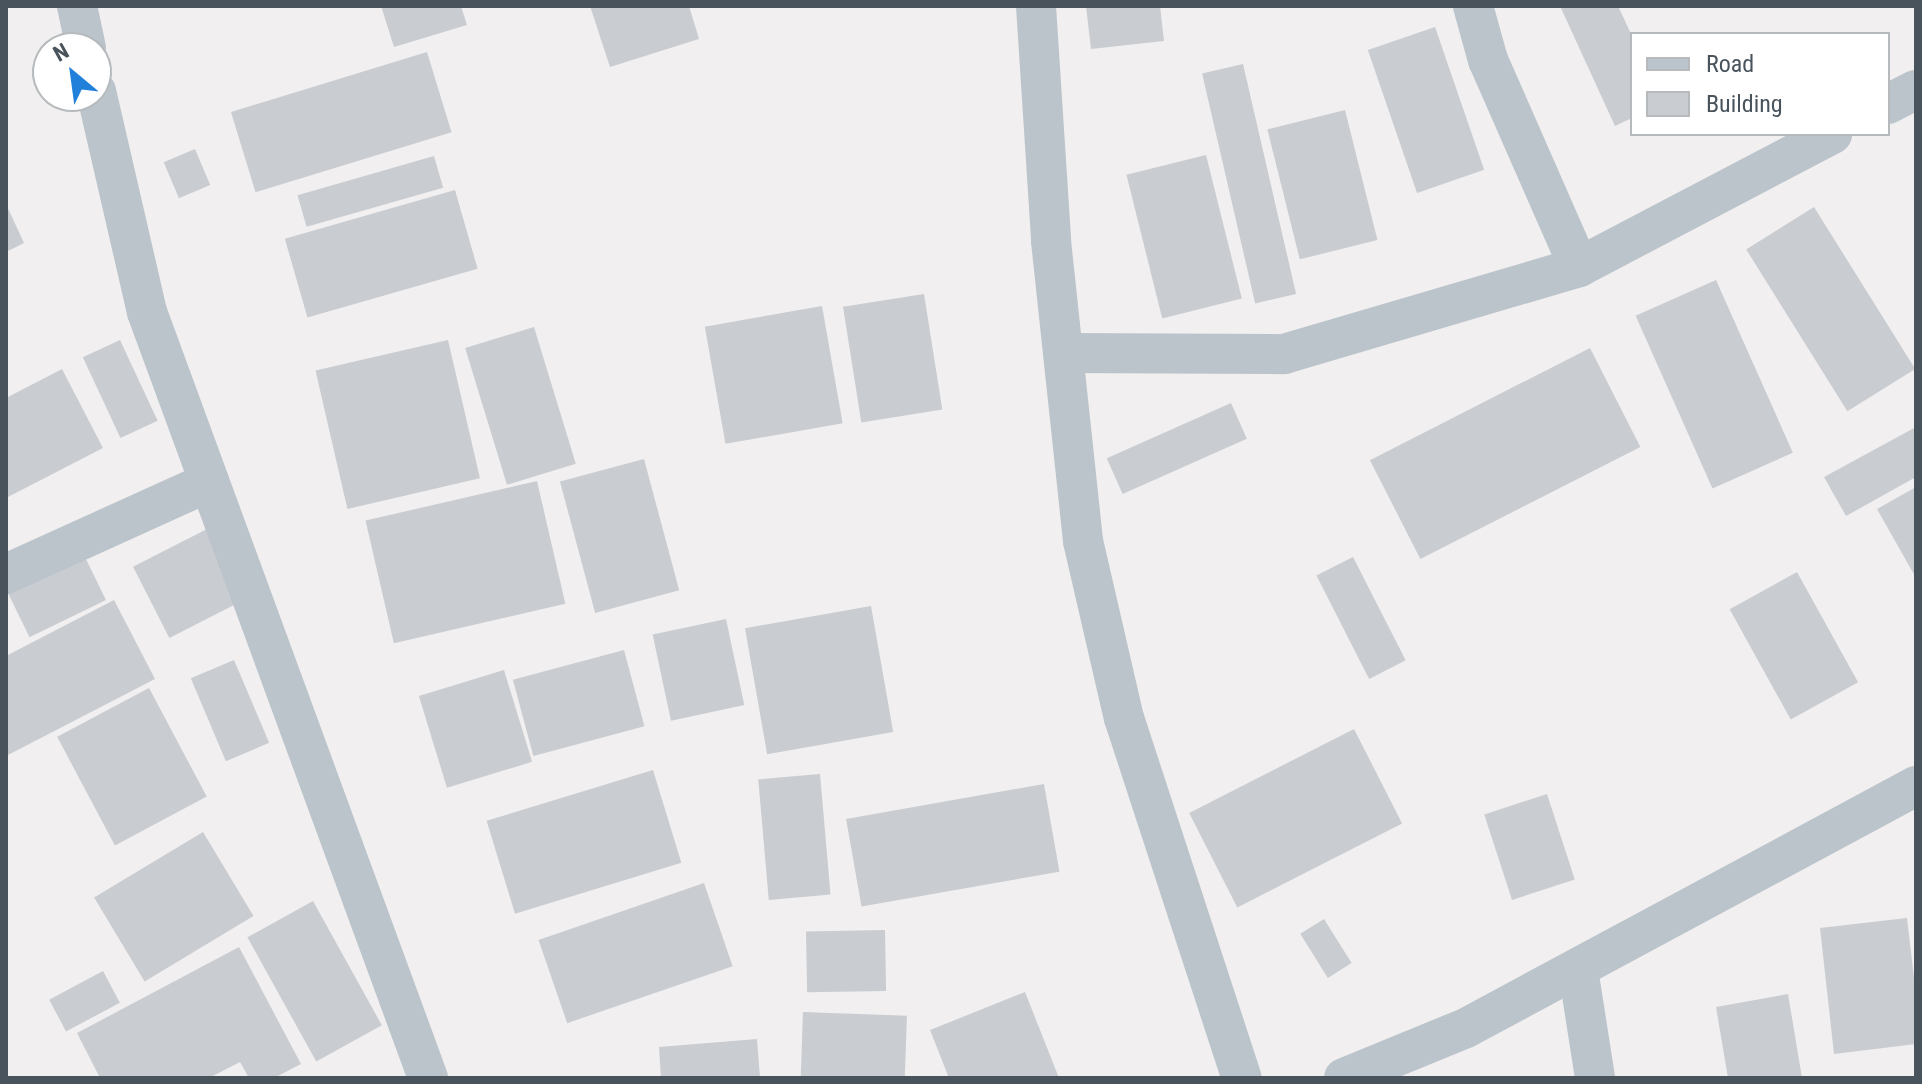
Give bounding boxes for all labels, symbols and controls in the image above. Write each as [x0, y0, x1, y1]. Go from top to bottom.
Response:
north arrow [32, 32, 112, 112]
legend [1630, 32, 1890, 136]
text: N [49, 38, 73, 67]
text: Road [1706, 50, 1754, 78]
text: Building [1706, 90, 1783, 118]

